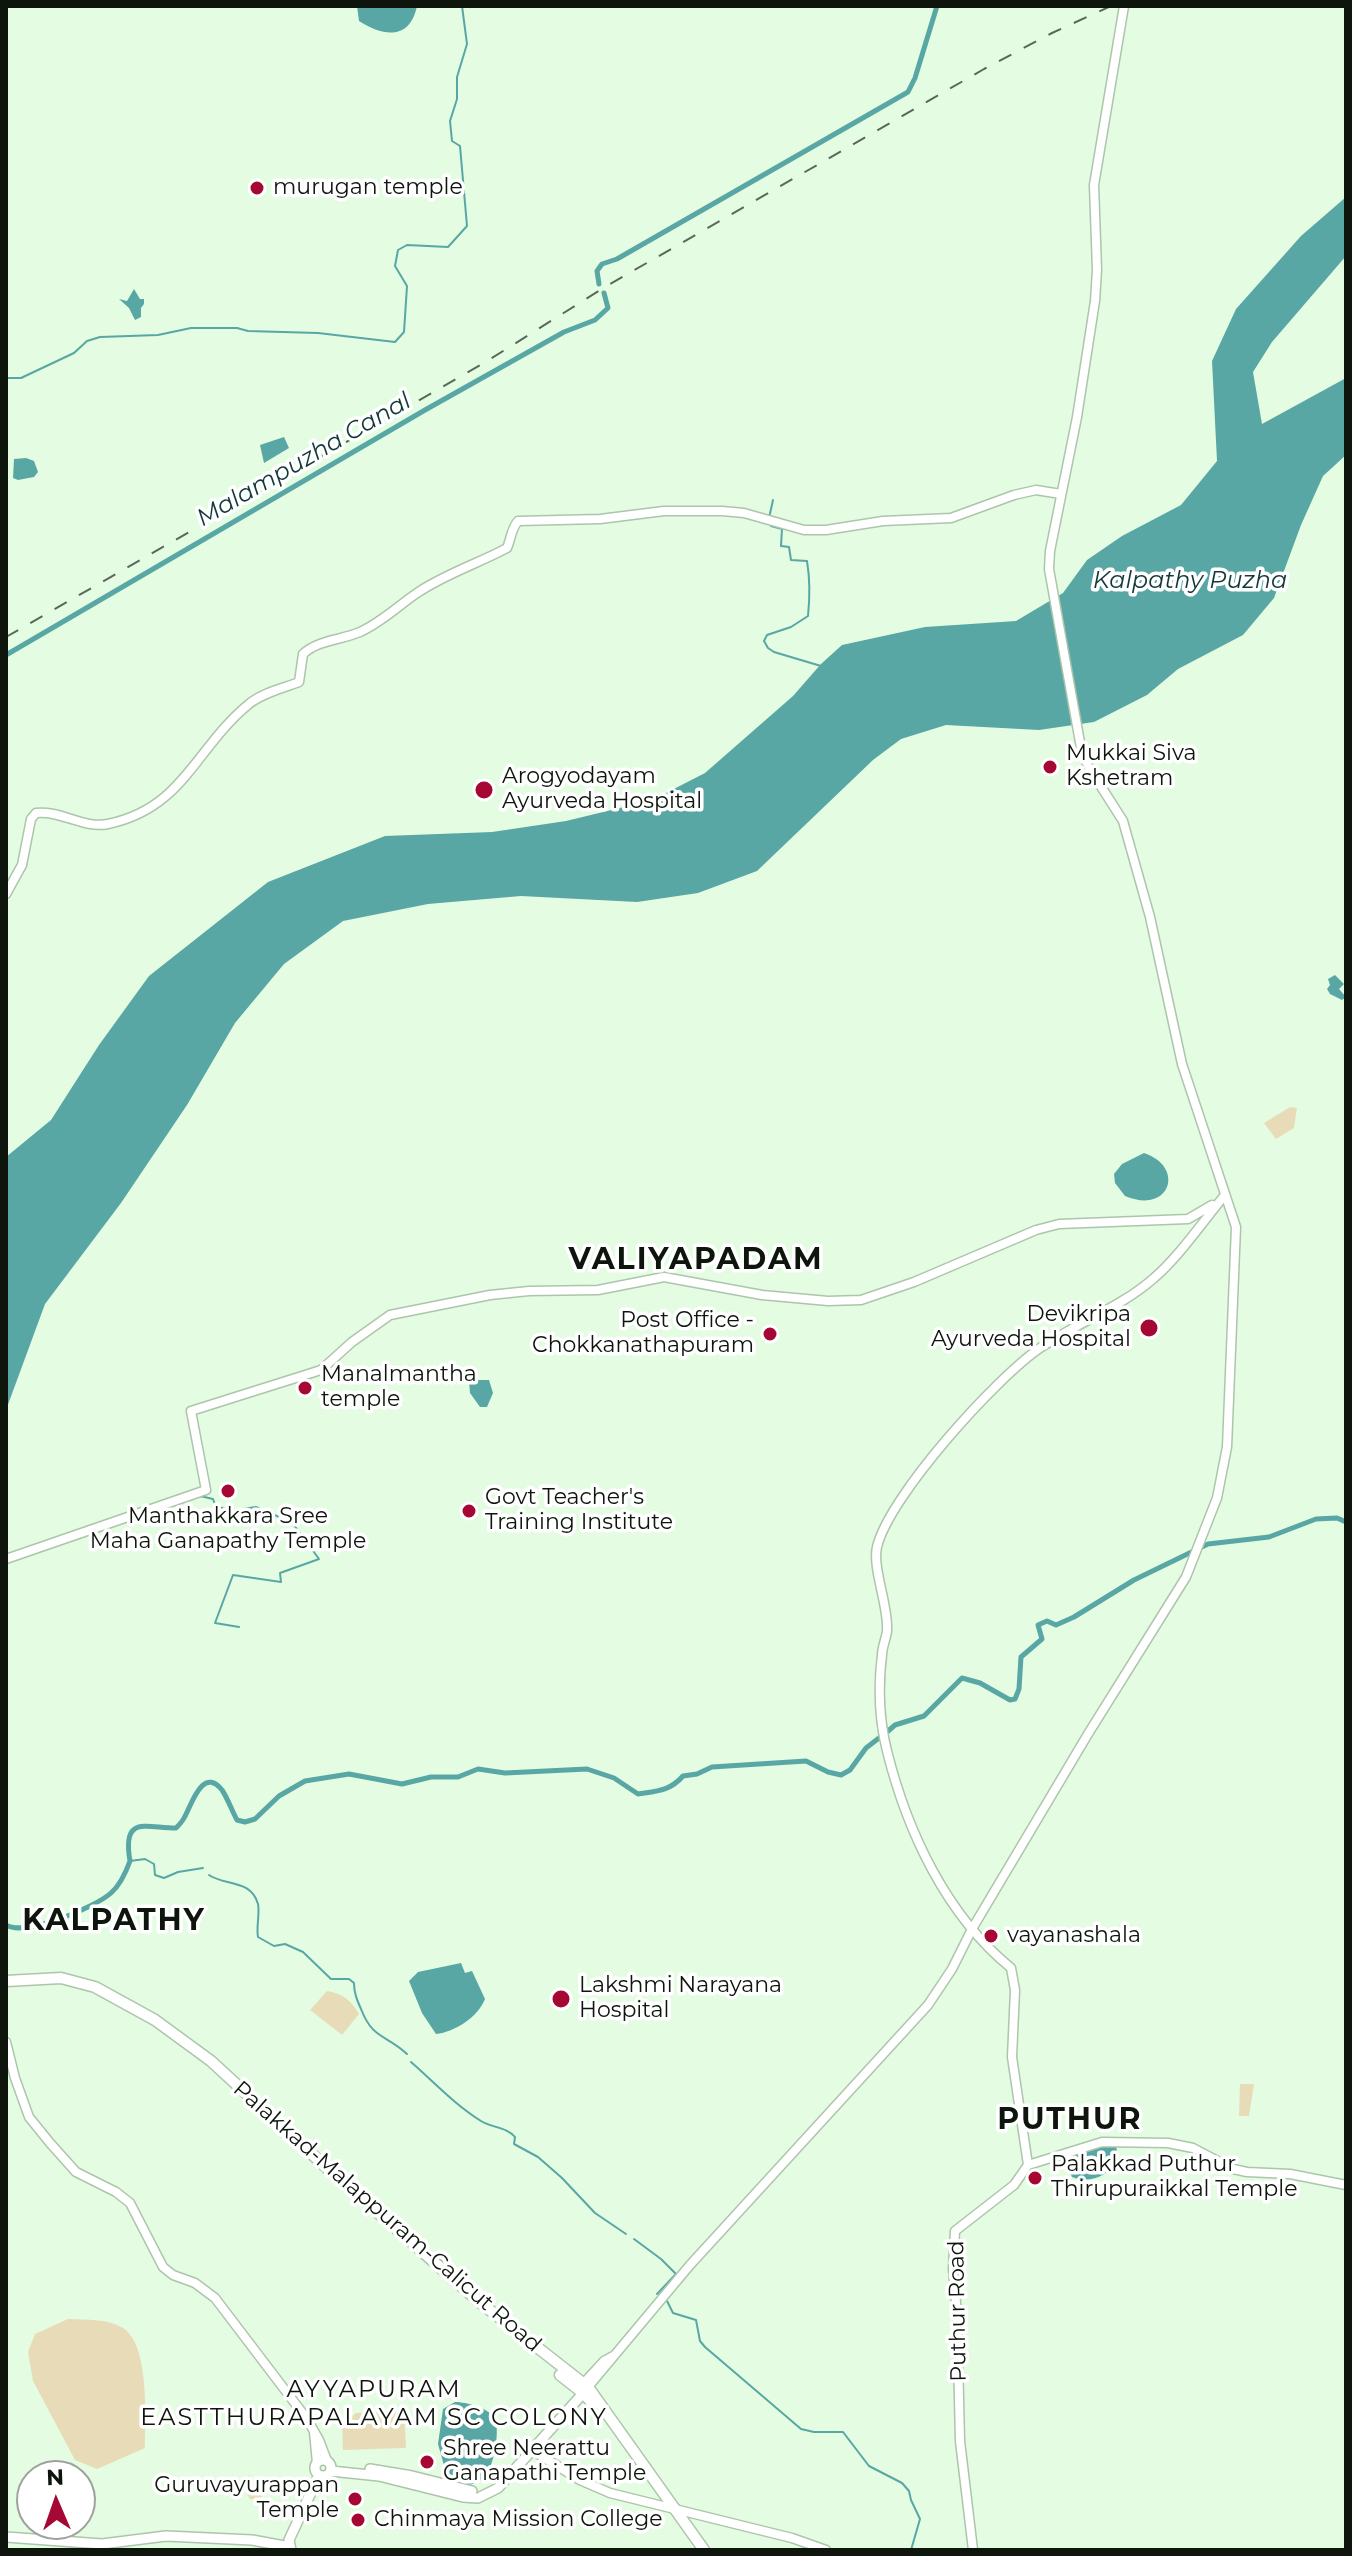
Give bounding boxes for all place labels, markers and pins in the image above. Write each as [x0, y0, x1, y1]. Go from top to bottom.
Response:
place label: murugan temple [273, 175, 463, 201]
marker: murugan temple [248, 179, 266, 197]
place label: Mukkai Siva Kshetram [1066, 741, 1196, 792]
marker: Mukkai Siva Kshetram [1041, 758, 1059, 776]
place label: Arogyodayam Ayurveda Hospital [502, 764, 702, 816]
marker: Arogyodayam Ayurveda Hospital [473, 779, 495, 801]
place label: Devikripa Ayurveda Hospital [931, 1302, 1131, 1354]
place label: Post Office - Chokkanathapuram [532, 1308, 754, 1360]
marker: Devikripa Ayurveda Hospital [1138, 1317, 1160, 1339]
marker: Post Office - Chokkanathapuram [761, 1325, 779, 1343]
place label: Manalmantha temple [321, 1362, 477, 1414]
marker: Manalmantha temple [296, 1379, 314, 1397]
marker: Manthakkara Sree Maha Ganapathy Temple [219, 1482, 237, 1500]
place label: Govt Teacher's Training Institute [485, 1485, 673, 1536]
marker: Govt Teacher's Training Institute [460, 1502, 478, 1520]
place label: Manthakkara Sree Maha Ganapathy Temple [90, 1504, 366, 1556]
place label: vayanashala [1007, 1923, 1141, 1949]
marker: vayanashala [982, 1927, 1000, 1945]
place label: Lakshmi Narayana Hospital [579, 1973, 782, 2024]
marker: Lakshmi Narayana Hospital [550, 1988, 572, 2010]
place label: Palakkad Puthur Thirupuraikkal Temple [1051, 2152, 1297, 2204]
marker: Palakkad Puthur Thirupuraikkal Temple [1026, 2169, 1044, 2187]
place label: Shree Neerattu Ganapathi Temple [443, 2436, 646, 2488]
marker: Shree Neerattu Ganapathi Temple [418, 2453, 436, 2471]
place label: Guruvayurappan Temple [154, 2473, 339, 2524]
marker: Guruvayurappan Temple [346, 2490, 364, 2508]
place label: Chinmaya Mission College [374, 2507, 663, 2533]
marker: Chinmaya Mission College [349, 2511, 367, 2529]

